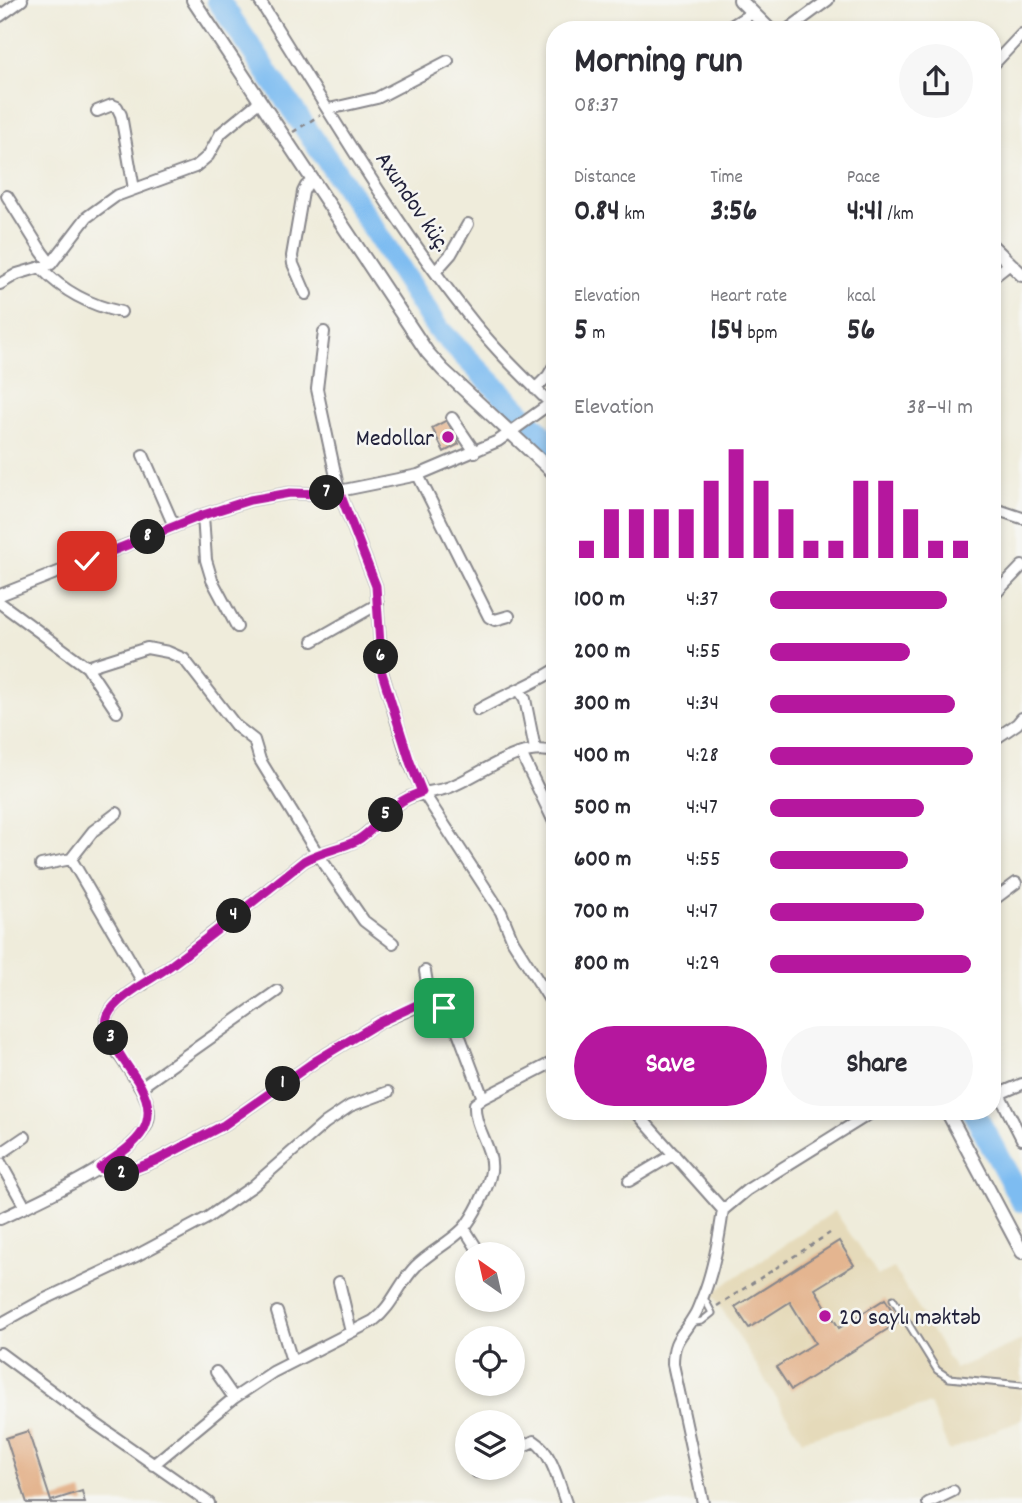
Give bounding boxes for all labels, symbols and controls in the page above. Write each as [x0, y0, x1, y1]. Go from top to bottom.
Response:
text: Morning run [574, 36, 743, 91]
button: share [899, 44, 973, 118]
text: 08:37 [574, 90, 619, 123]
street label: Axundov küç. [365, 146, 458, 260]
text: Distance [574, 165, 636, 192]
text: Time [710, 165, 743, 192]
text: Pace [847, 165, 880, 192]
text: 0.84 [574, 192, 620, 235]
text: 3:56 [710, 192, 757, 235]
text: 4:41 [847, 192, 883, 235]
text: km [620, 202, 645, 229]
text: /km [883, 202, 914, 229]
text: Elevation [574, 284, 640, 311]
text: Heart rate [710, 284, 787, 311]
text: kcal [847, 284, 876, 311]
text: 5 [574, 311, 588, 354]
text: 154 [710, 311, 743, 354]
text: 56 [847, 311, 875, 354]
text: m [588, 321, 605, 348]
text: bpm [743, 321, 778, 348]
text: Elevation [574, 392, 654, 425]
text: 38–41 m [907, 392, 973, 425]
place label: Medollar [356, 423, 434, 457]
marker: Medollar [440, 429, 456, 445]
pin: 7 [310, 476, 344, 510]
text: 7 [323, 479, 330, 506]
pin: 8 [130, 520, 166, 554]
text: 8 [144, 523, 151, 550]
pin [57, 531, 117, 591]
icon: check [68, 542, 106, 580]
text: 100 m [574, 584, 625, 617]
text: 4:37 [686, 584, 718, 617]
text: 200 m [574, 636, 630, 669]
text: 4:55 [686, 636, 721, 669]
pin: 6 [364, 640, 398, 674]
text: 6 [376, 643, 385, 670]
text: 300 m [574, 688, 630, 721]
text: 4:34 [686, 688, 719, 721]
text: 400 m [574, 740, 630, 773]
text: 4:28 [686, 740, 719, 773]
text: 500 m [574, 792, 631, 825]
text: 4:47 [686, 792, 718, 825]
pin: 5 [368, 798, 404, 832]
text: 5 [381, 801, 390, 828]
text: 600 m [574, 844, 631, 877]
text: 4:55 [686, 844, 721, 877]
text: 700 m [574, 896, 629, 929]
text: 4:47 [686, 896, 718, 929]
pin: 4 [216, 898, 252, 934]
text: 4 [230, 902, 237, 929]
text: 800 m [574, 948, 629, 981]
text: 4:29 [686, 948, 720, 981]
pin [414, 978, 474, 1038]
icon: arrive [425, 989, 463, 1027]
pin: 3 [94, 1020, 128, 1056]
text: 3 [106, 1024, 115, 1051]
button: Save [574, 1026, 767, 1106]
button: Share [781, 1026, 973, 1106]
pin: 1 [266, 1066, 300, 1102]
text: 1 [280, 1070, 285, 1097]
pin: 2 [104, 1156, 140, 1192]
text: 2 [117, 1160, 126, 1187]
north arrow [455, 1242, 525, 1312]
map controls [455, 1242, 525, 1480]
place label: 20 saylı məktəb [839, 1302, 981, 1336]
marker: 20 saylı məktəb [817, 1308, 833, 1324]
button: locate [455, 1326, 525, 1396]
button: layers [455, 1410, 525, 1480]

